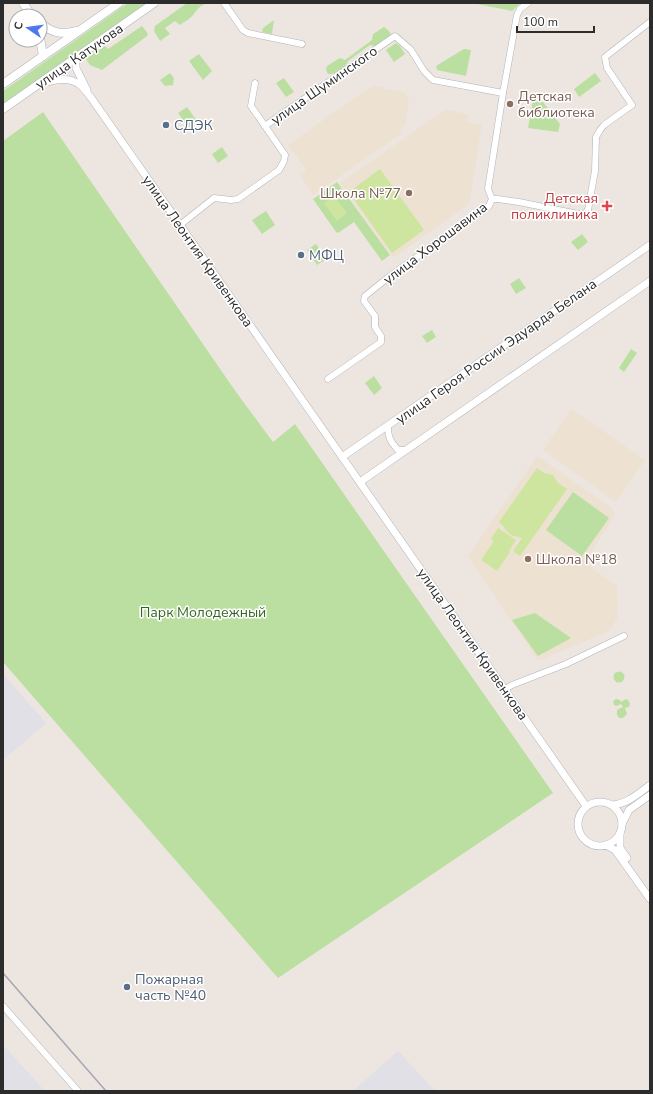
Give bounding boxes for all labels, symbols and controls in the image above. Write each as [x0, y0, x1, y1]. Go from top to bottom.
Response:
north arrow [8, 8, 48, 48]
scale bar [517, 8, 594, 34]
text: 100 m [523, 14, 558, 30]
street label: улица Катукова [32, 19, 127, 94]
text: С [11, 20, 27, 31]
street label: улица Шуминского [267, 41, 382, 129]
place label: Детская библиотека [518, 87, 595, 122]
marker: Детская библиотека [505, 99, 515, 109]
place label: СДЭК [174, 116, 213, 135]
marker: СДЭК [161, 120, 171, 130]
street label: улица Леонтия Кривенкова [138, 171, 257, 331]
place label: Школа №77 [320, 184, 401, 203]
marker: Школа №77 [404, 188, 414, 198]
place label: Детская поликлиника [511, 189, 598, 224]
street label: улица Хорошавина [379, 198, 491, 289]
marker: Детская поликлиника [601, 200, 613, 212]
place label: МФЦ [309, 246, 344, 265]
marker: МФЦ [296, 250, 306, 260]
street label: улица Героя России Эдуарда Белана [392, 274, 601, 428]
place label: Школа №18 [536, 550, 617, 569]
marker: Школа №18 [523, 554, 533, 564]
street label: улица Леонтия Кривенкова [413, 564, 532, 724]
park label: Парк Молодежный [140, 603, 266, 622]
place label: Пожарная часть №40 [135, 970, 206, 1005]
marker: Пожарная часть №40 [122, 982, 132, 992]

